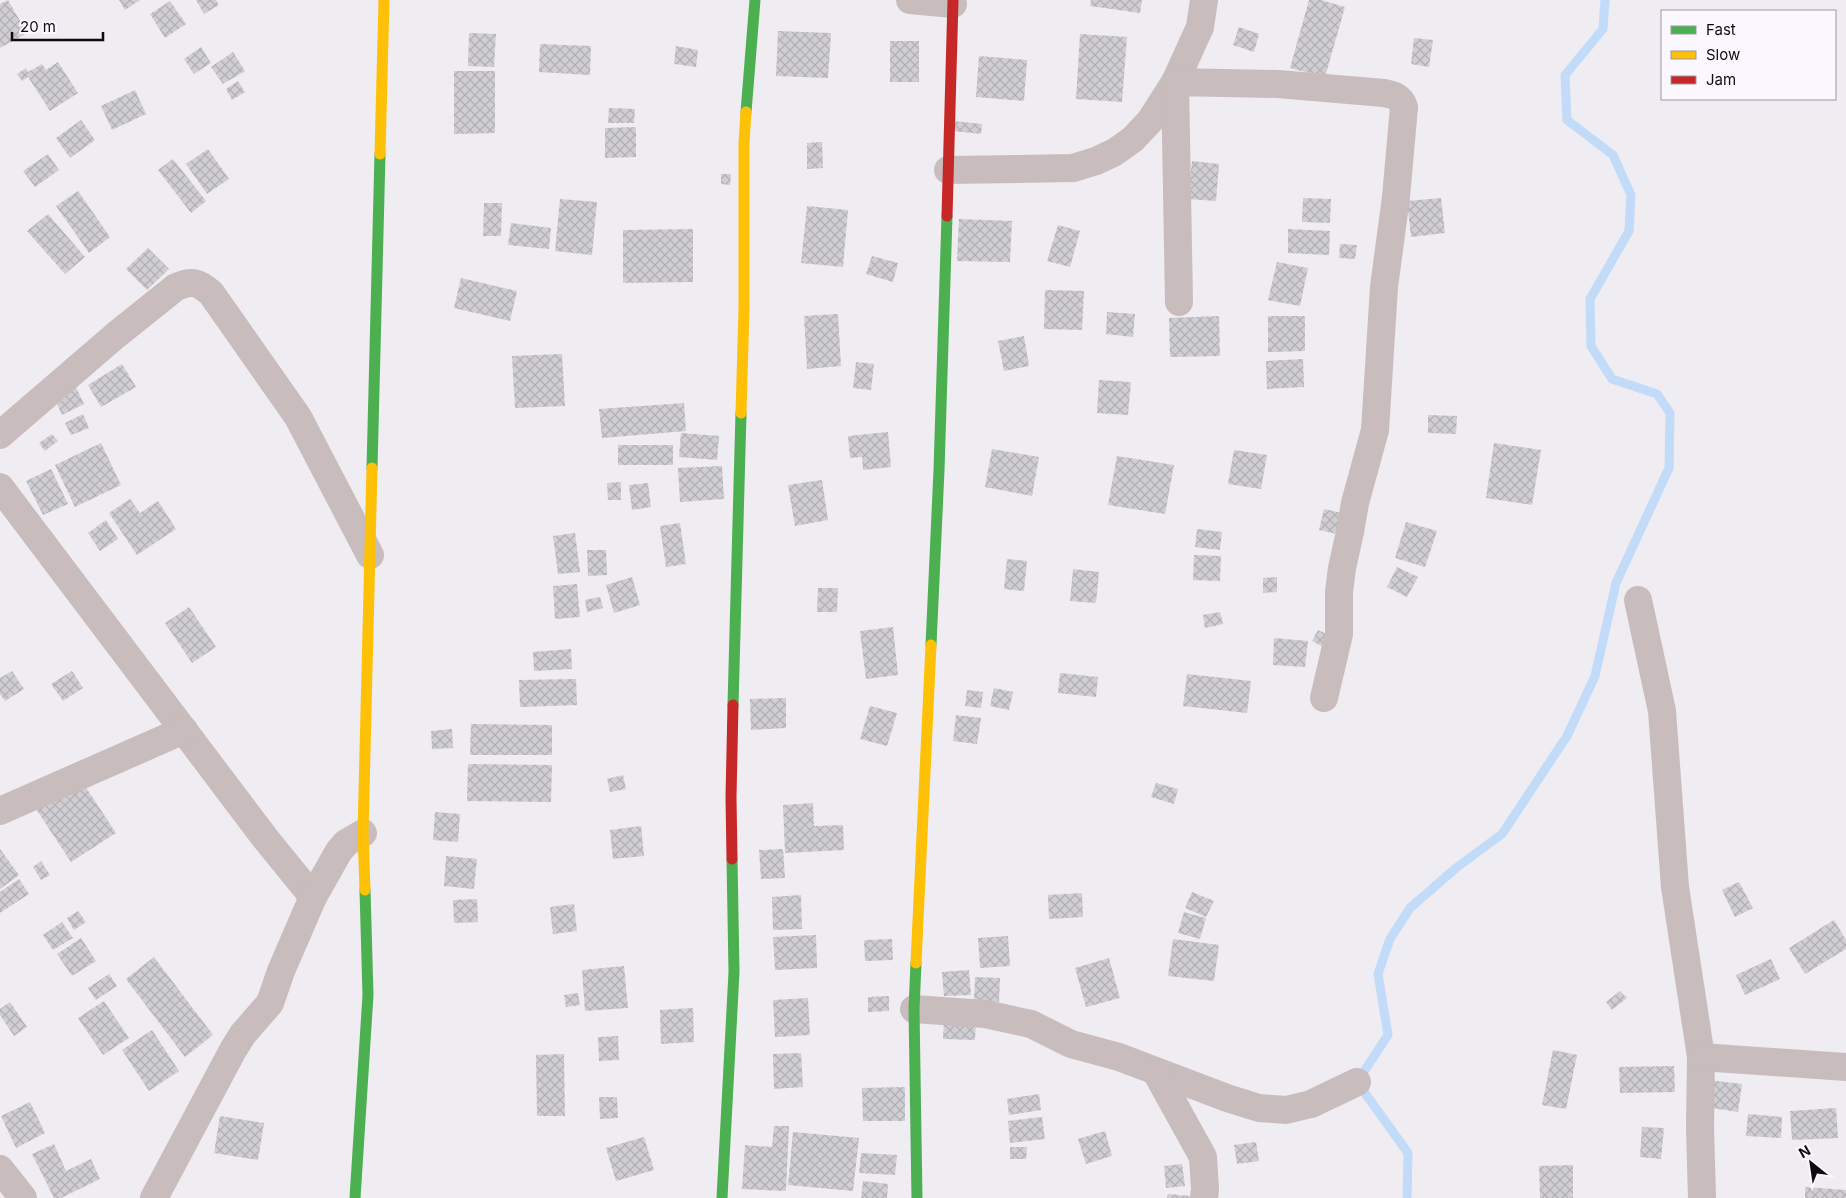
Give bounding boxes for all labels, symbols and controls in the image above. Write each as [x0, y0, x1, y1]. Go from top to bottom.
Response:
scale bar [12, 10, 104, 42]
legend [1661, 10, 1836, 100]
text: 20 m [20, 17, 56, 36]
text: Fast [1706, 20, 1736, 39]
text: Slow [1706, 45, 1740, 64]
text: Jam [1706, 70, 1736, 89]
north arrow [1786, 1138, 1836, 1188]
text: N [1795, 1141, 1813, 1161]

